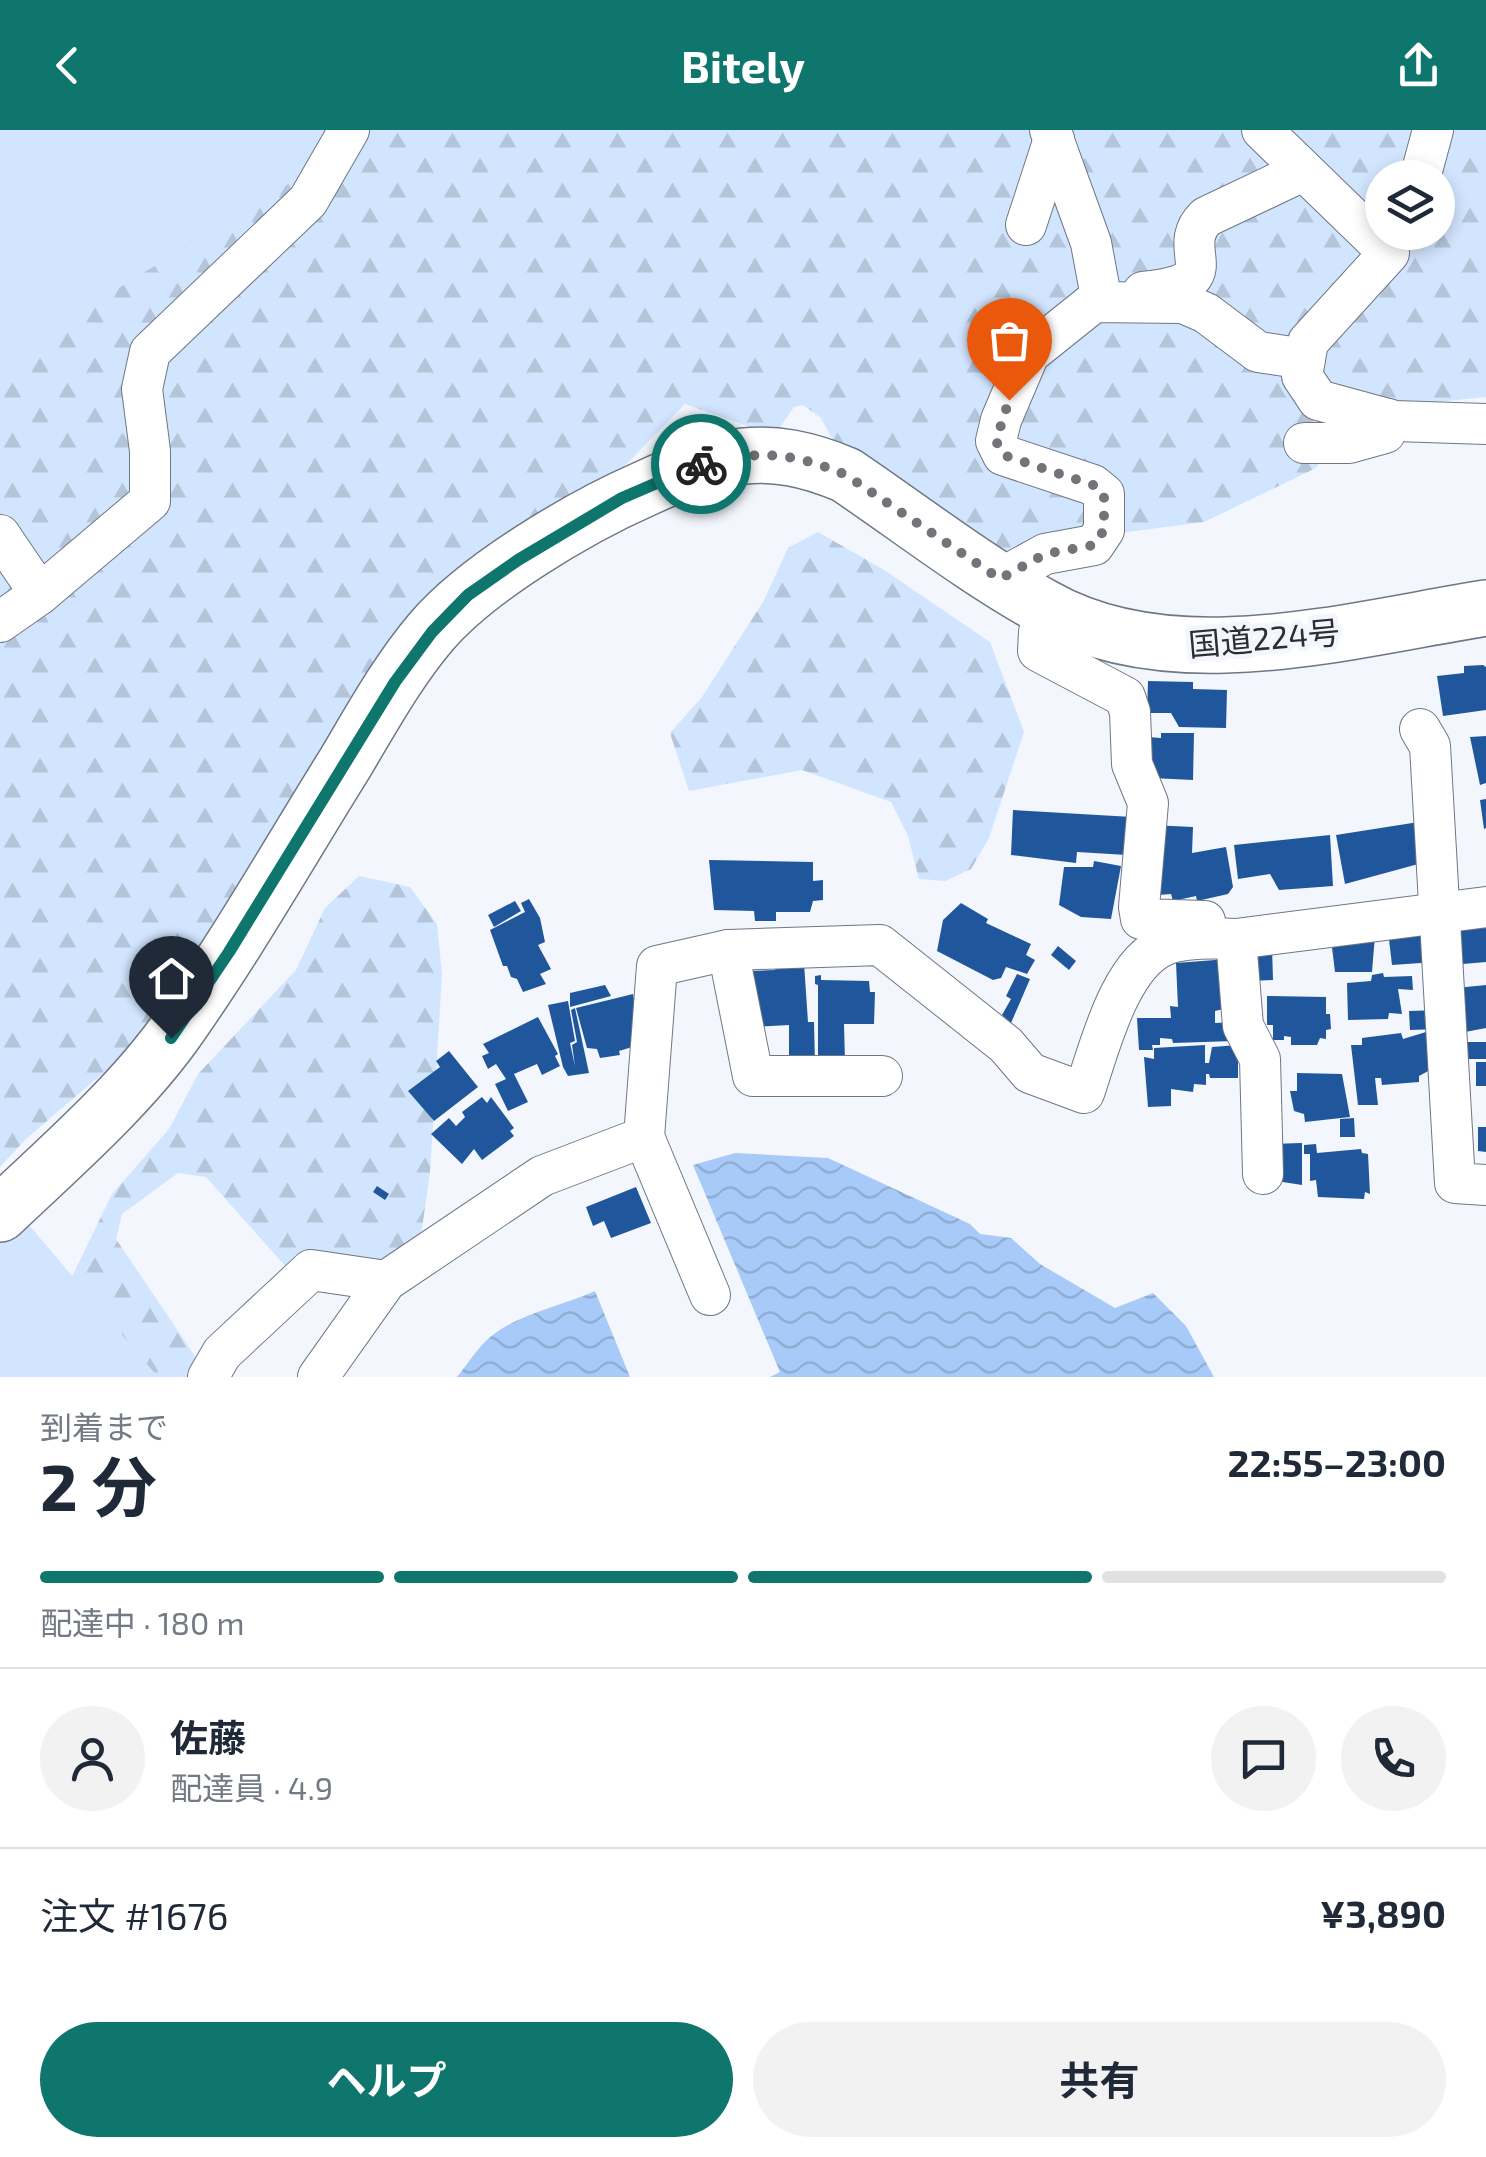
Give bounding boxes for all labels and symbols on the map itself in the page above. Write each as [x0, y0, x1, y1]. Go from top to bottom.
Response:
pin [967, 298, 1052, 401]
courier [651, 414, 751, 514]
street label: 国道224号 [1187, 611, 1341, 663]
pin [129, 936, 214, 1039]

